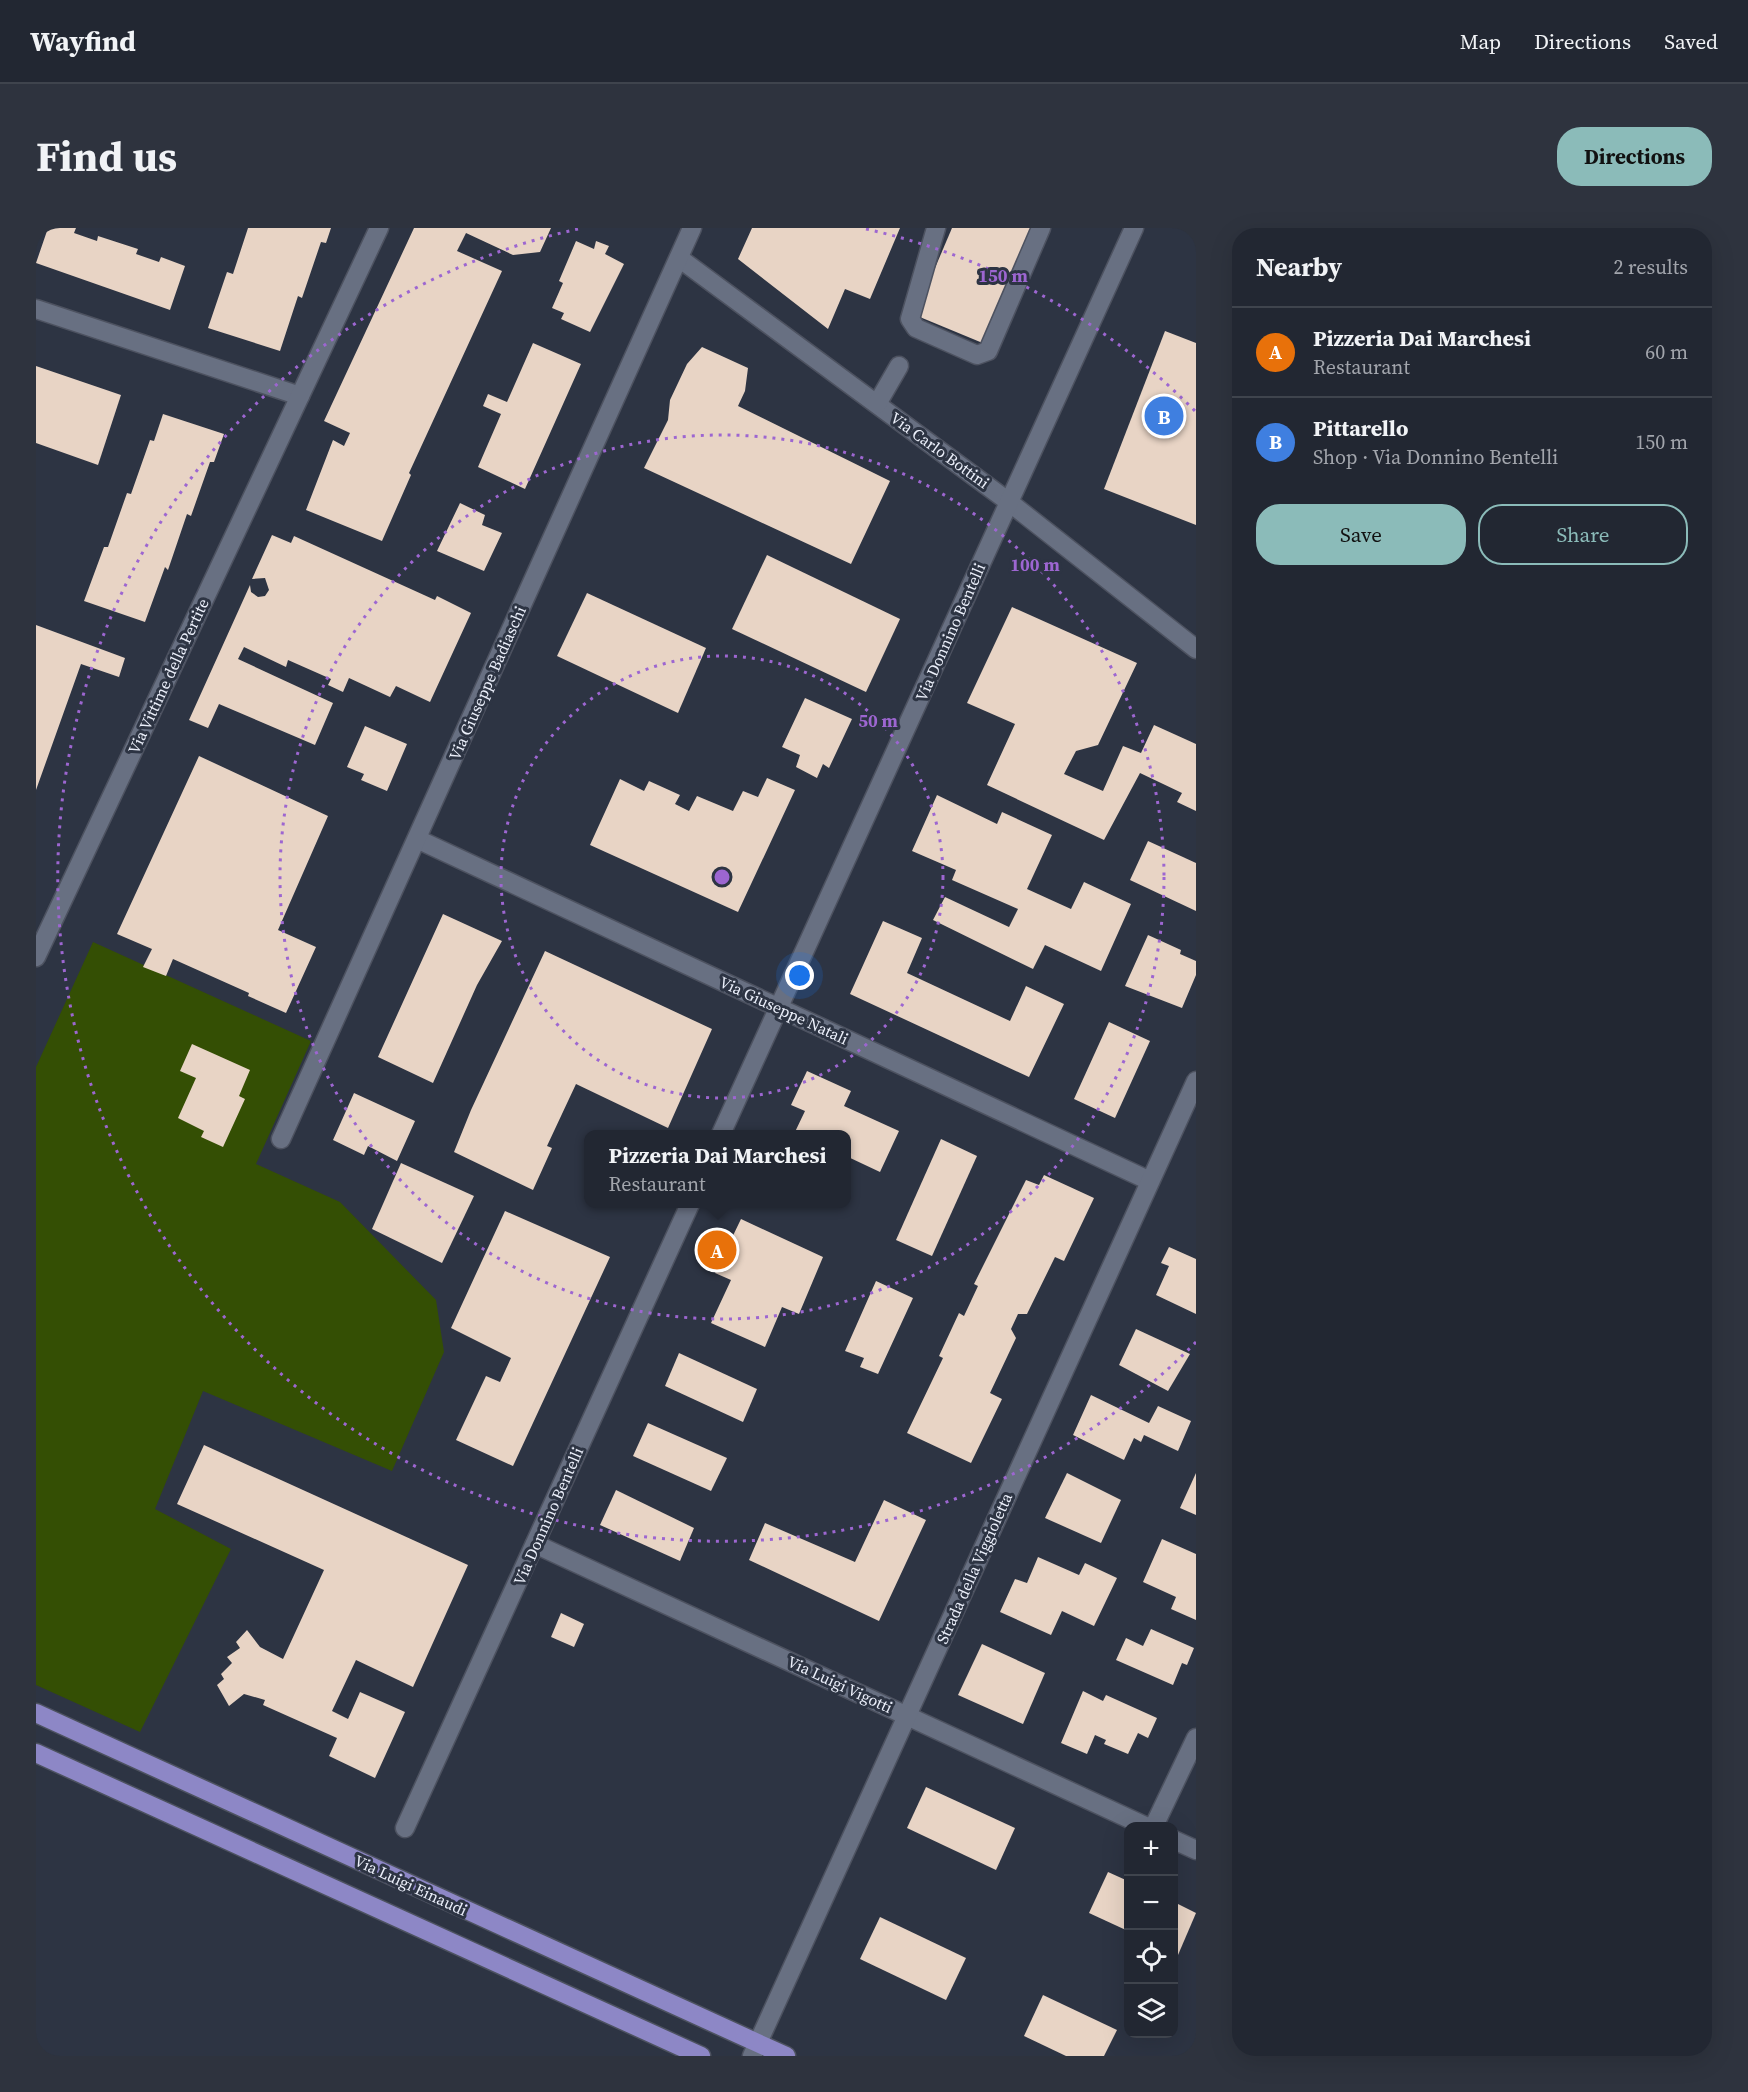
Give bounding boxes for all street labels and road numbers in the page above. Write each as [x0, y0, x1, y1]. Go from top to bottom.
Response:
street label: Via Carlo Bottini [886, 407, 994, 494]
street label: Via Donnino Bentelli [910, 559, 990, 704]
street label: Via Vittime della Pertite [122, 595, 214, 757]
street label: Via Giuseppe Badiaschi [443, 602, 531, 763]
street label: Via Giuseppe Natali [716, 970, 852, 1050]
street label: Via Donnino Bentelli [508, 1443, 588, 1588]
street label: Strada della Viggioletta [931, 1488, 1018, 1647]
street label: Via Luigi Vigotti [784, 1650, 896, 1718]
street label: Via Luigi Einaudi [351, 1849, 471, 1921]

